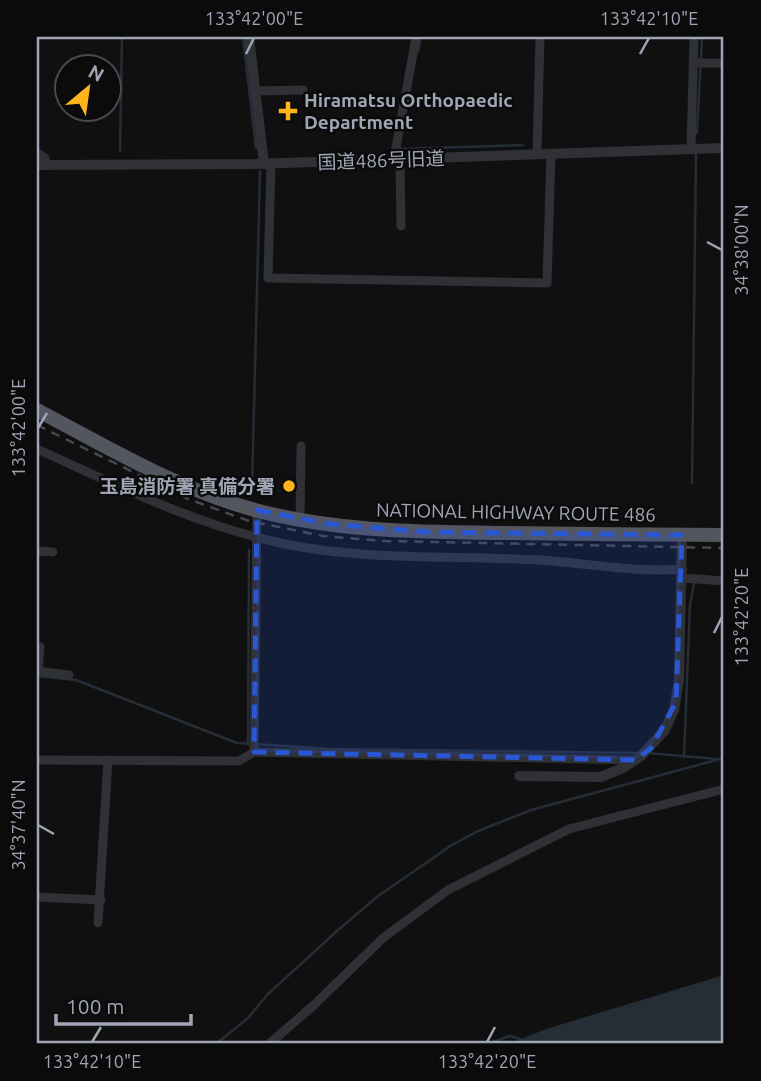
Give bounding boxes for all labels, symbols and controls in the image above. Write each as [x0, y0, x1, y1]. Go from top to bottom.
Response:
text: 133°42'00"E [205, 8, 303, 28]
text: 133°42'10"E [600, 8, 698, 28]
north arrow [52, 52, 122, 122]
text: N [85, 60, 108, 86]
place label: Hiramatsu Orthopaedic Department [304, 89, 513, 133]
marker: Hiramatsu Orthopaedic Department [278, 101, 298, 121]
street label: 国道486号旧道 [317, 147, 445, 173]
text: 34°38'00"N [731, 204, 751, 296]
text: 133°42'00"E [8, 379, 28, 477]
place label: 玉島消防署 真備分署 [99, 475, 275, 497]
marker: 玉島消防署 真備分署 [281, 478, 297, 494]
street label: NATIONAL HIGHWAY ROUTE 486 [376, 499, 656, 525]
text: 133°42'20"E [731, 568, 751, 666]
text: 34°37'40"N [8, 779, 28, 871]
scale bar [56, 983, 191, 1027]
text: 100 m [66, 994, 124, 1018]
text: 133°42'10"E [43, 1051, 141, 1071]
text: 133°42'20"E [438, 1051, 536, 1071]

